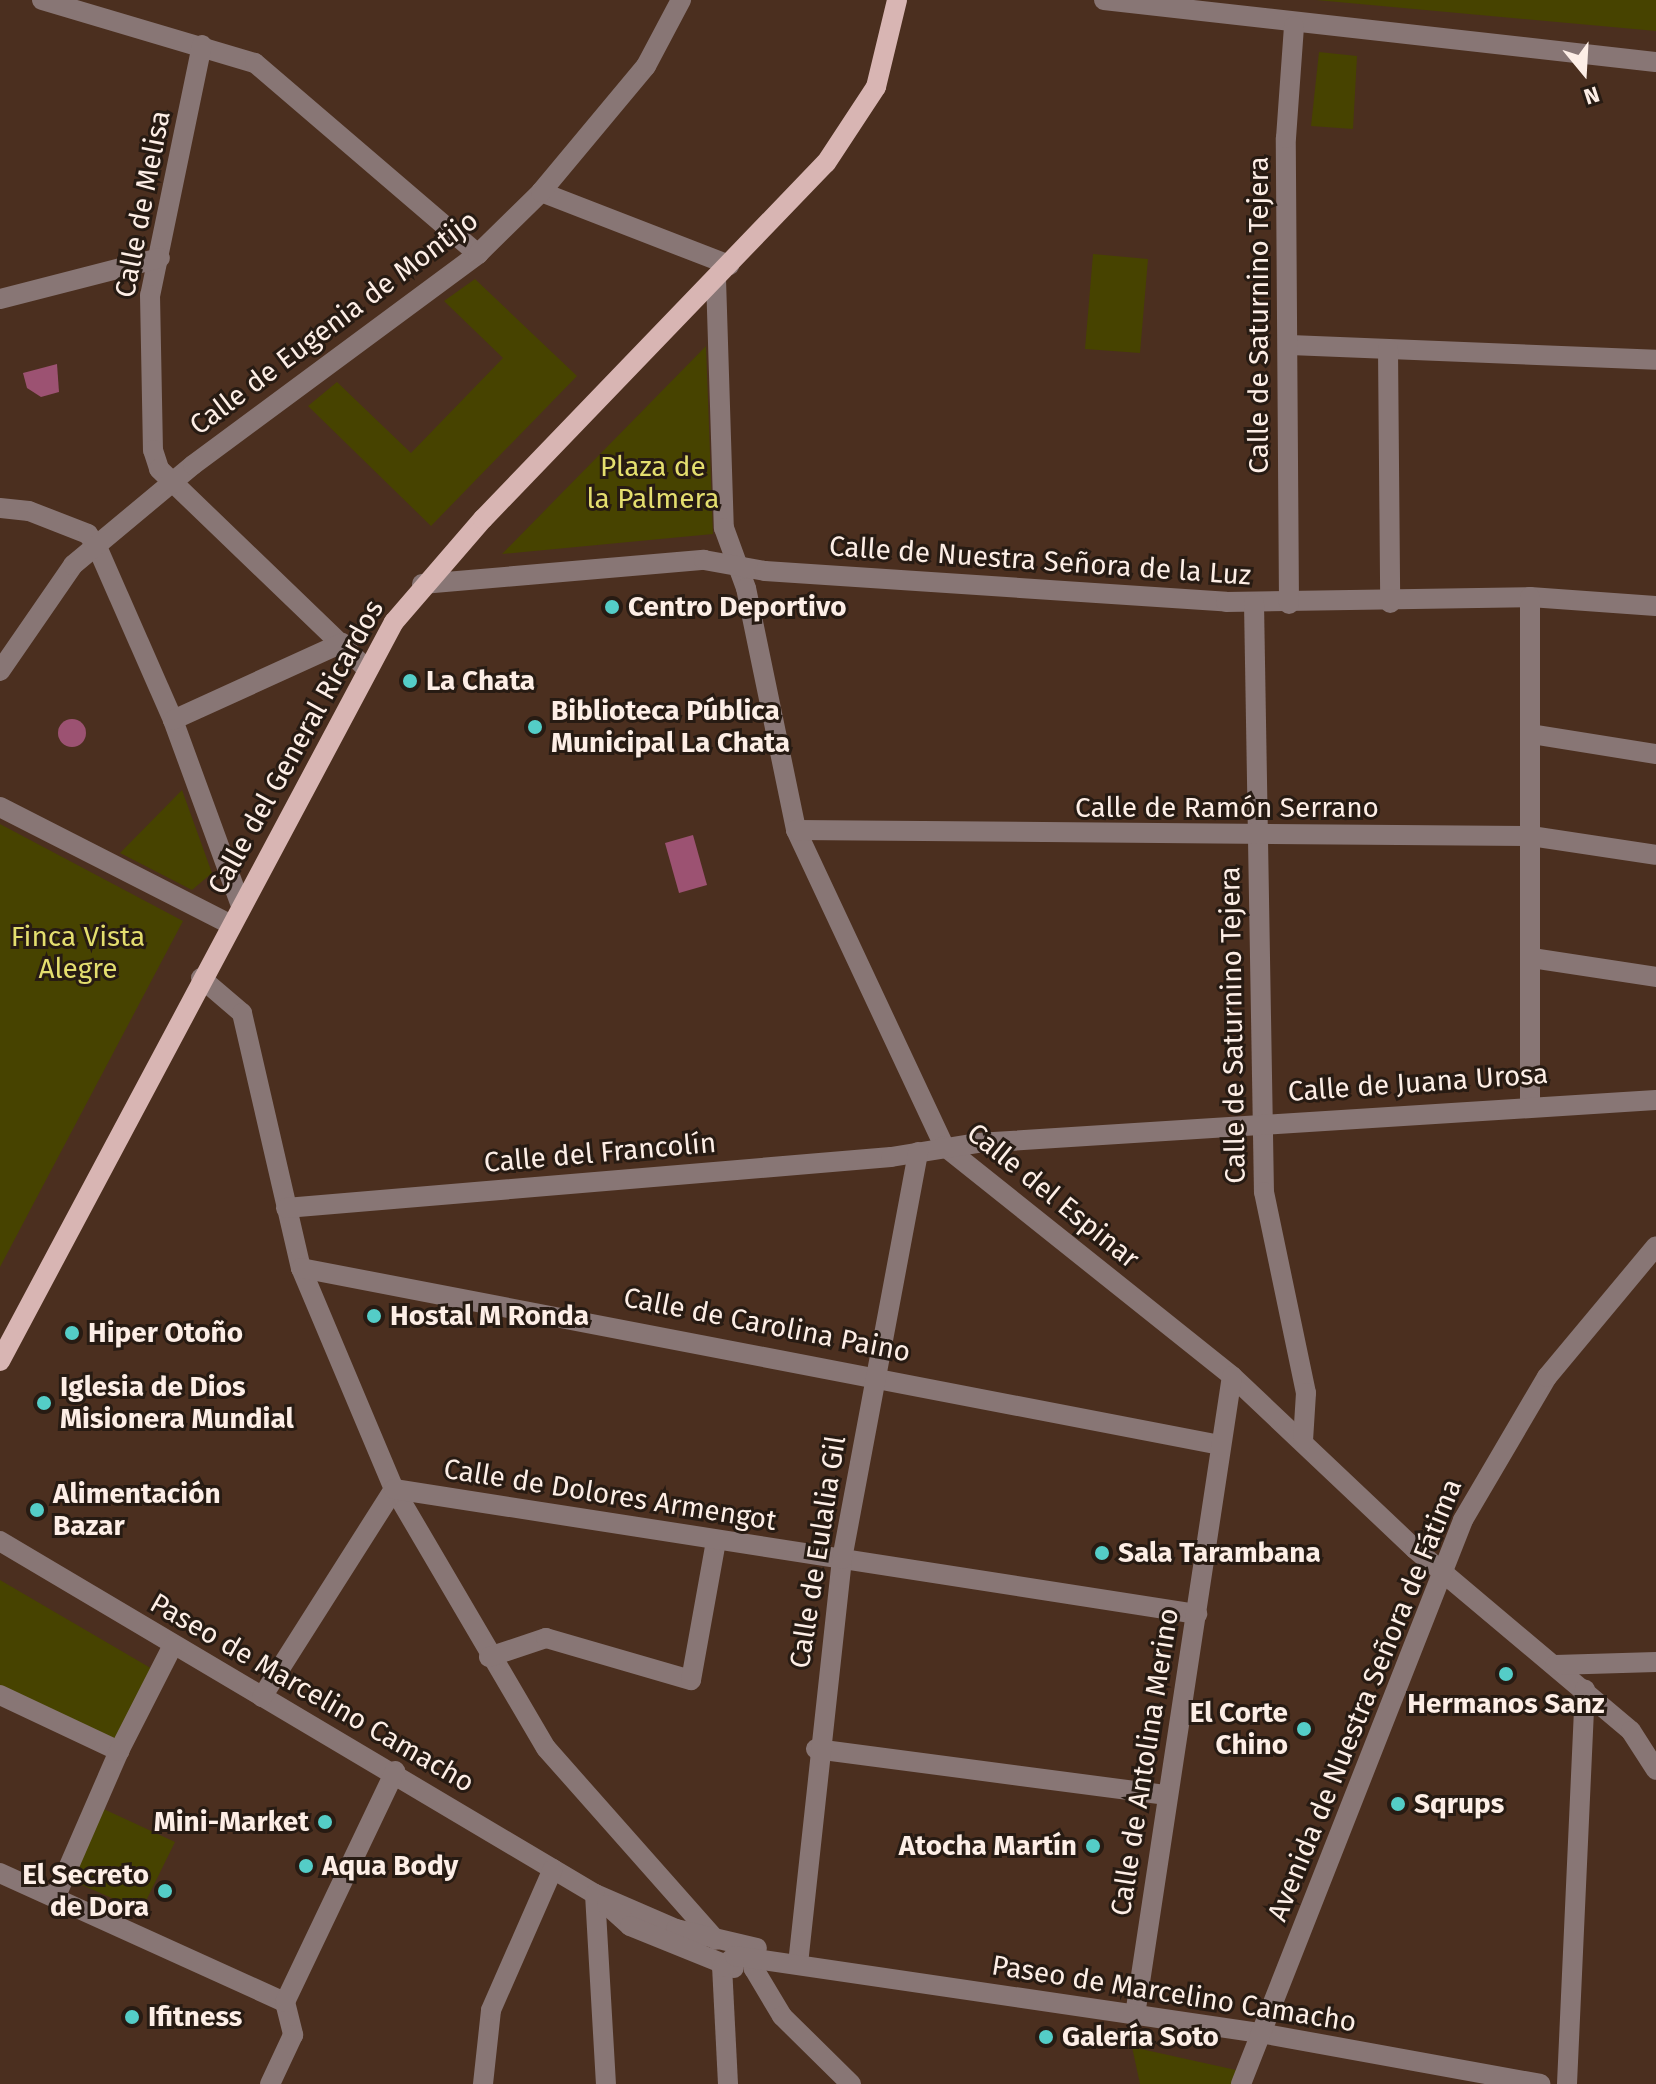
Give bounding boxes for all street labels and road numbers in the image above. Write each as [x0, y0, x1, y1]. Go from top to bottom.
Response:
street label: Calle de Melisa [108, 108, 178, 300]
street label: Calle de Saturnino Tejera [1242, 156, 1276, 474]
street label: Calle de Eugenia de Montijo [183, 204, 485, 442]
street label: Calle de Nuestra Señora de la Luz [828, 529, 1252, 593]
street label: Calle del General Ricardos [201, 594, 391, 900]
street label: Calle de Ramón Serrano [1075, 791, 1379, 825]
street label: Calle de Saturnino Tejera [1213, 866, 1253, 1184]
street label: Calle de Juana Urosa [1287, 1057, 1549, 1109]
street label: Calle del Espinar [960, 1116, 1146, 1276]
street label: Calle del Francolín [483, 1126, 717, 1180]
street label: Calle de Carolina Paino [621, 1281, 913, 1369]
street label: Calle de Eulalia Gil [783, 1433, 853, 1671]
street label: Calle de Dolores Armengot [441, 1452, 779, 1538]
street label: Avenida de Nuestra Señora de Fátima [1261, 1474, 1469, 1926]
street label: Paseo de Marcelino Camacho [144, 1586, 480, 1800]
street label: Calle de Antolina Merino [1104, 1606, 1186, 1918]
street label: Paseo de Marcelino Camacho [989, 1949, 1359, 2039]

